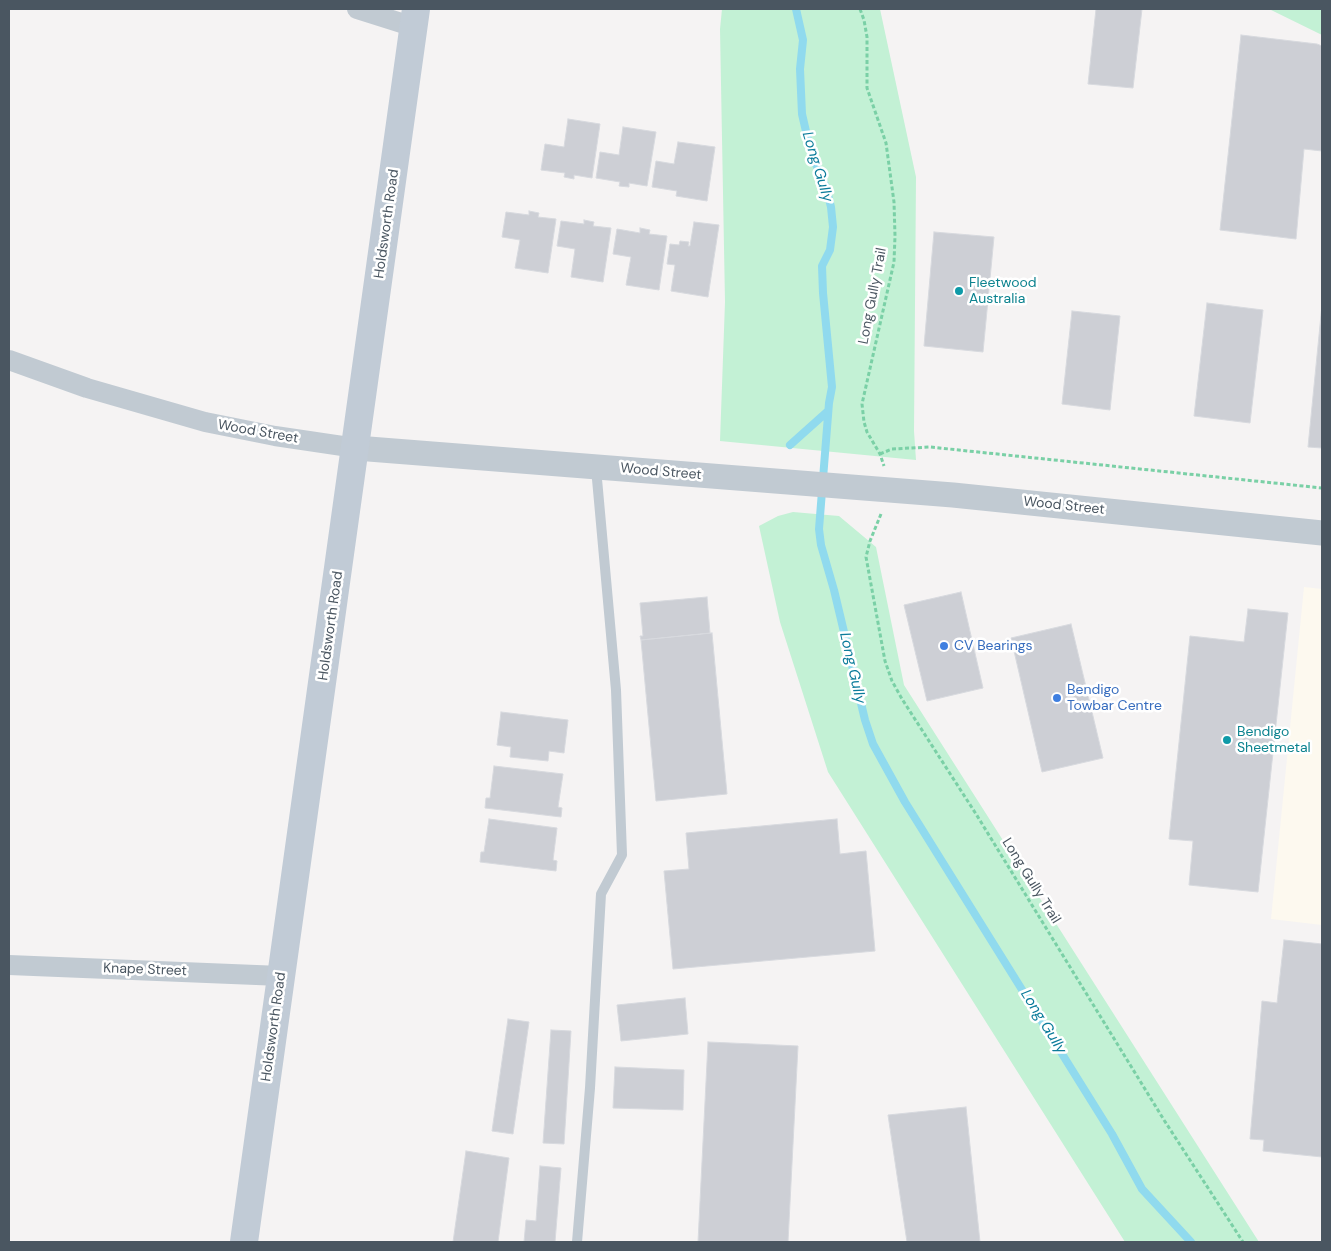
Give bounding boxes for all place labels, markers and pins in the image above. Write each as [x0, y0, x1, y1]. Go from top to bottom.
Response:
place label: Fleetwood Australia [969, 275, 1037, 308]
marker: Fleetwood Australia [953, 285, 965, 297]
place label: CV Bearings [954, 638, 1033, 654]
marker: CV Bearings [938, 640, 950, 652]
place label: Bendigo Towbar Centre [1067, 682, 1162, 714]
marker: Bendigo Towbar Centre [1051, 692, 1063, 704]
place label: Bendigo Sheetmetal [1237, 724, 1311, 756]
marker: Bendigo Sheetmetal [1221, 734, 1233, 746]

